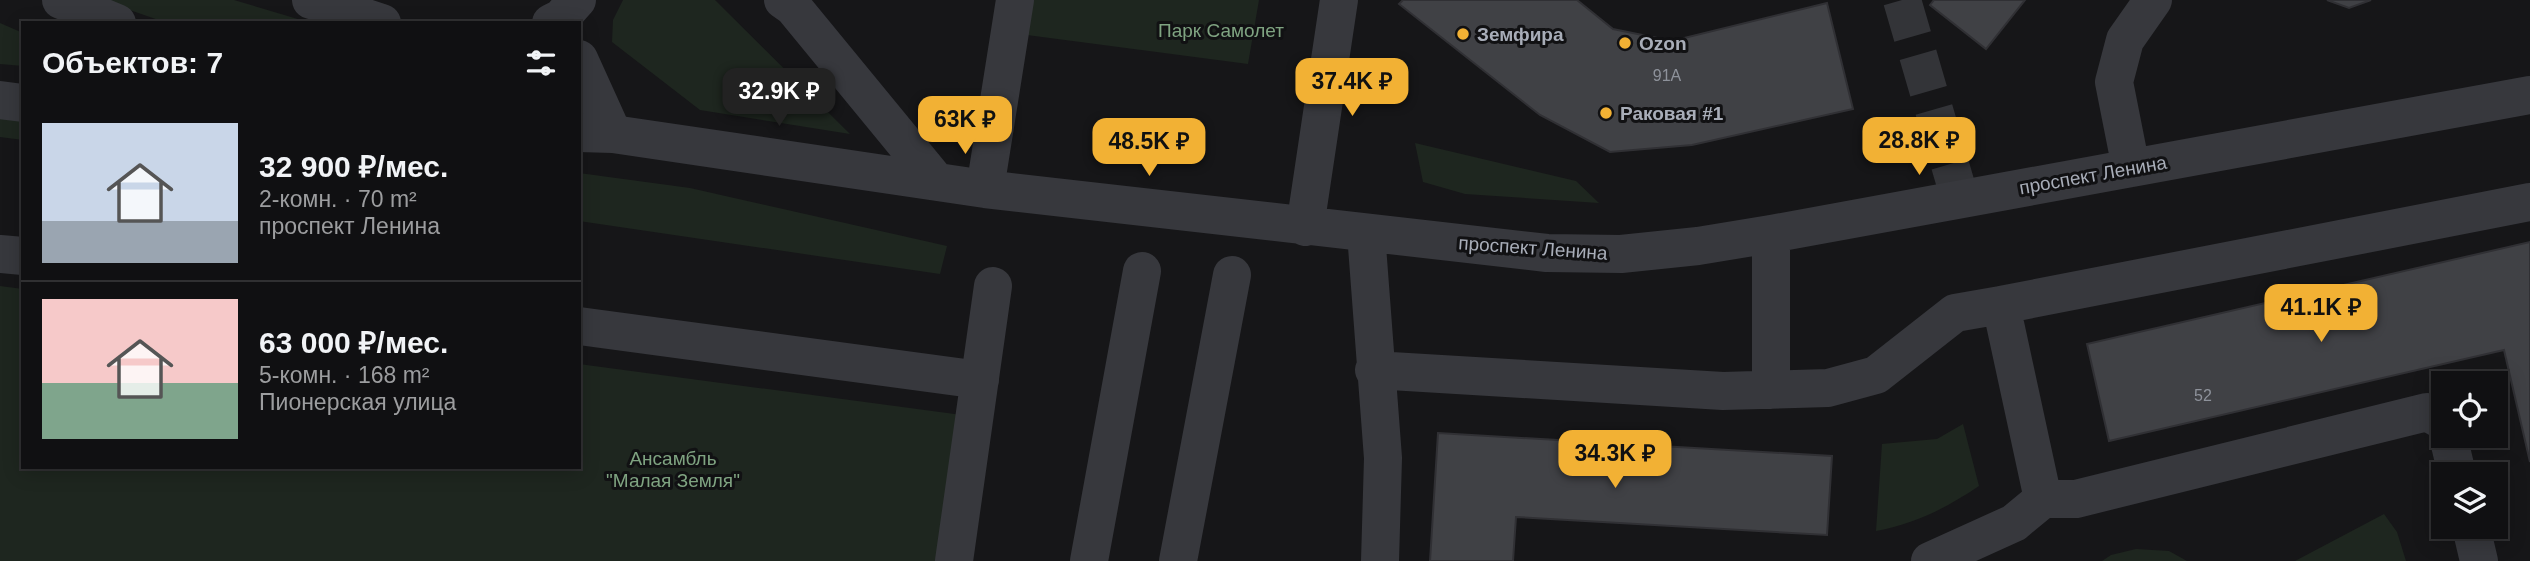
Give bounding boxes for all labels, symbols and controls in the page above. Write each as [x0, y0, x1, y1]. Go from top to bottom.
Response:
park label: Парк Самолет [1158, 20, 1284, 41]
place label: Земфира [1477, 24, 1564, 45]
marker: Земфира [1455, 26, 1471, 42]
place label: Ozon [1639, 33, 1687, 54]
marker: Ozon [1617, 35, 1633, 51]
icon: filters [522, 44, 560, 82]
text: Объектов: 7 [42, 46, 223, 79]
pin: 37.4K ₽ [1287, 58, 1417, 118]
house number: 91А [1653, 67, 1682, 84]
pin: 32.9K ₽ [714, 68, 844, 128]
text: 37.4K ₽ [1311, 68, 1393, 94]
text: 32.9K ₽ [738, 78, 820, 104]
pin: 63K ₽ [916, 96, 1014, 156]
place label: Раковая #1 [1620, 103, 1724, 124]
marker: Раковая #1 [1598, 105, 1614, 121]
text: 63K ₽ [934, 106, 996, 132]
pin: 48.5K ₽ [1084, 118, 1214, 178]
pin: 28.8K ₽ [1854, 118, 1984, 177]
text: 28.8K ₽ [1878, 127, 1960, 153]
text: 48.5K ₽ [1108, 128, 1190, 154]
text: 32 900 ₽/мес. [259, 150, 448, 183]
icon: home [98, 151, 182, 235]
street label: проспект Ленина [2018, 152, 2169, 198]
text: 2-комн. · 70 m² [259, 186, 417, 212]
text: проспект Ленина [259, 213, 440, 239]
street label: проспект Ленина [1458, 232, 1609, 264]
pin: 41.1K ₽ [2256, 284, 2386, 344]
text: 41.1K ₽ [2280, 294, 2362, 320]
text: 63 000 ₽/мес. [259, 326, 448, 359]
icon: home [98, 327, 182, 411]
text: 5-комн. · 168 m² [259, 362, 430, 388]
map controls [2431, 371, 2508, 539]
button: locate [2431, 371, 2508, 448]
house number: 52 [2194, 387, 2212, 404]
text: Пионерская улица [259, 389, 456, 415]
pin: 34.3K ₽ [1550, 430, 1680, 490]
text: 34.3K ₽ [1574, 440, 1656, 466]
park label: Ансамбль "Малая Земля" [606, 448, 740, 491]
button: layers [2431, 462, 2508, 539]

